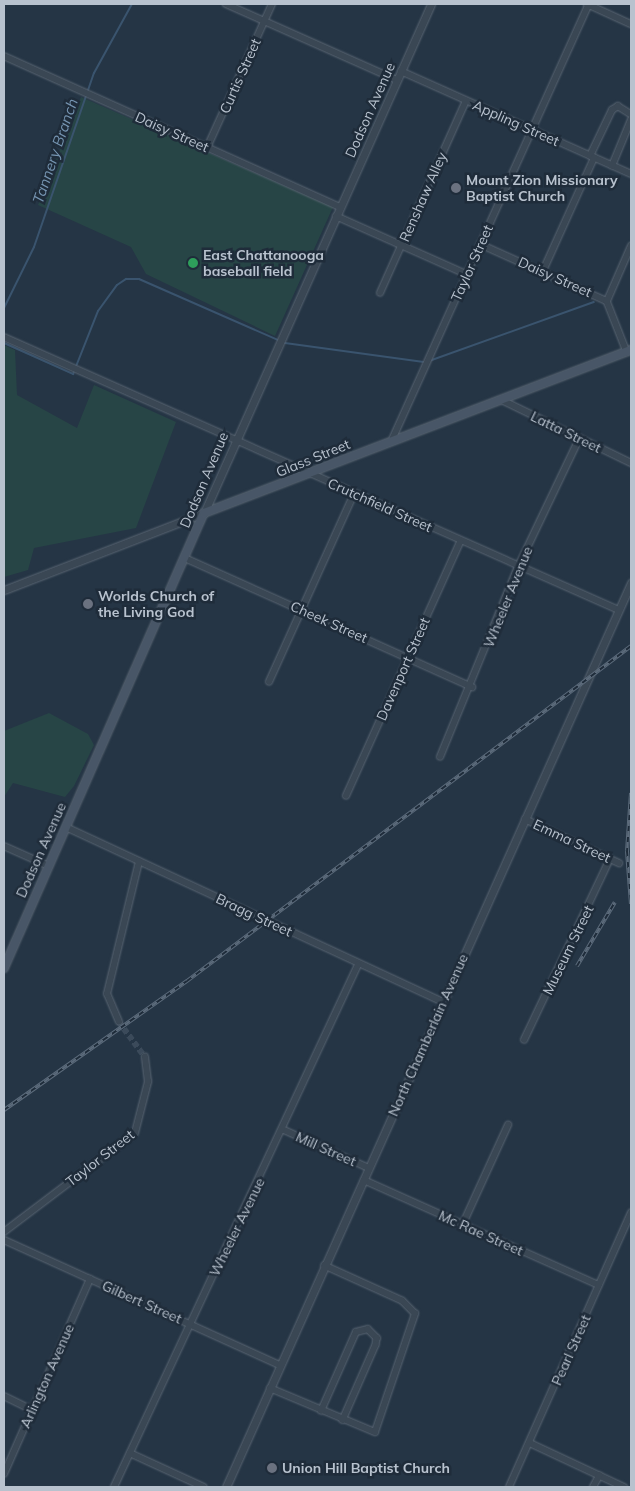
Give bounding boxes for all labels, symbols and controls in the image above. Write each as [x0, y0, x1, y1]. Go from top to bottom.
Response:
street label: Curtis Street [216, 36, 264, 116]
street label: Dodson Avenue [341, 60, 399, 160]
water label: Tannery Branch [29, 96, 81, 206]
street label: Appling Street [470, 96, 562, 150]
street label: Daisy Street [133, 108, 211, 156]
street label: Renshaw Alley [396, 149, 450, 245]
place label: Mount Zion Missionary Baptist Church [466, 172, 618, 204]
marker: Mount Zion Missionary Baptist Church [450, 182, 462, 194]
street label: Taylor Street [448, 222, 496, 304]
place label: East Chattanooga baseball field [203, 247, 324, 280]
street label: Daisy Street [516, 253, 594, 301]
marker: East Chattanooga baseball field [187, 257, 199, 269]
street label: Latta Street [528, 408, 604, 456]
street label: Dodson Avenue [176, 430, 232, 530]
street label: Glass Street [274, 436, 352, 480]
street label: Crutchfield Street [325, 474, 435, 536]
street label: Wheeler Avenue [480, 544, 536, 650]
place label: Worlds Church of the Living God [98, 588, 214, 620]
marker: Worlds Church of the Living God [82, 598, 94, 610]
street label: Cheek Street [288, 598, 370, 646]
street label: Davenport Street [373, 615, 433, 723]
street label: Dodson Avenue [12, 800, 70, 900]
street label: Emma Street [531, 816, 613, 866]
street label: Bragg Street [213, 890, 295, 940]
street label: Museum Street [539, 903, 597, 997]
street label: North Chamberlain Avenue [385, 951, 471, 1119]
street label: Taylor Street [63, 1126, 137, 1190]
street label: Mill Street [293, 1128, 359, 1170]
street label: Wheeler Avenue [206, 1175, 268, 1279]
street label: Mc Rae Street [436, 1207, 526, 1259]
street label: Gilbert Street [99, 1277, 185, 1327]
street label: Pearl Street [548, 1312, 594, 1388]
street label: Arlington Avenue [17, 1321, 77, 1431]
place label: Union Hill Baptist Church [282, 1460, 450, 1476]
marker: Union Hill Baptist Church [266, 1462, 278, 1474]

